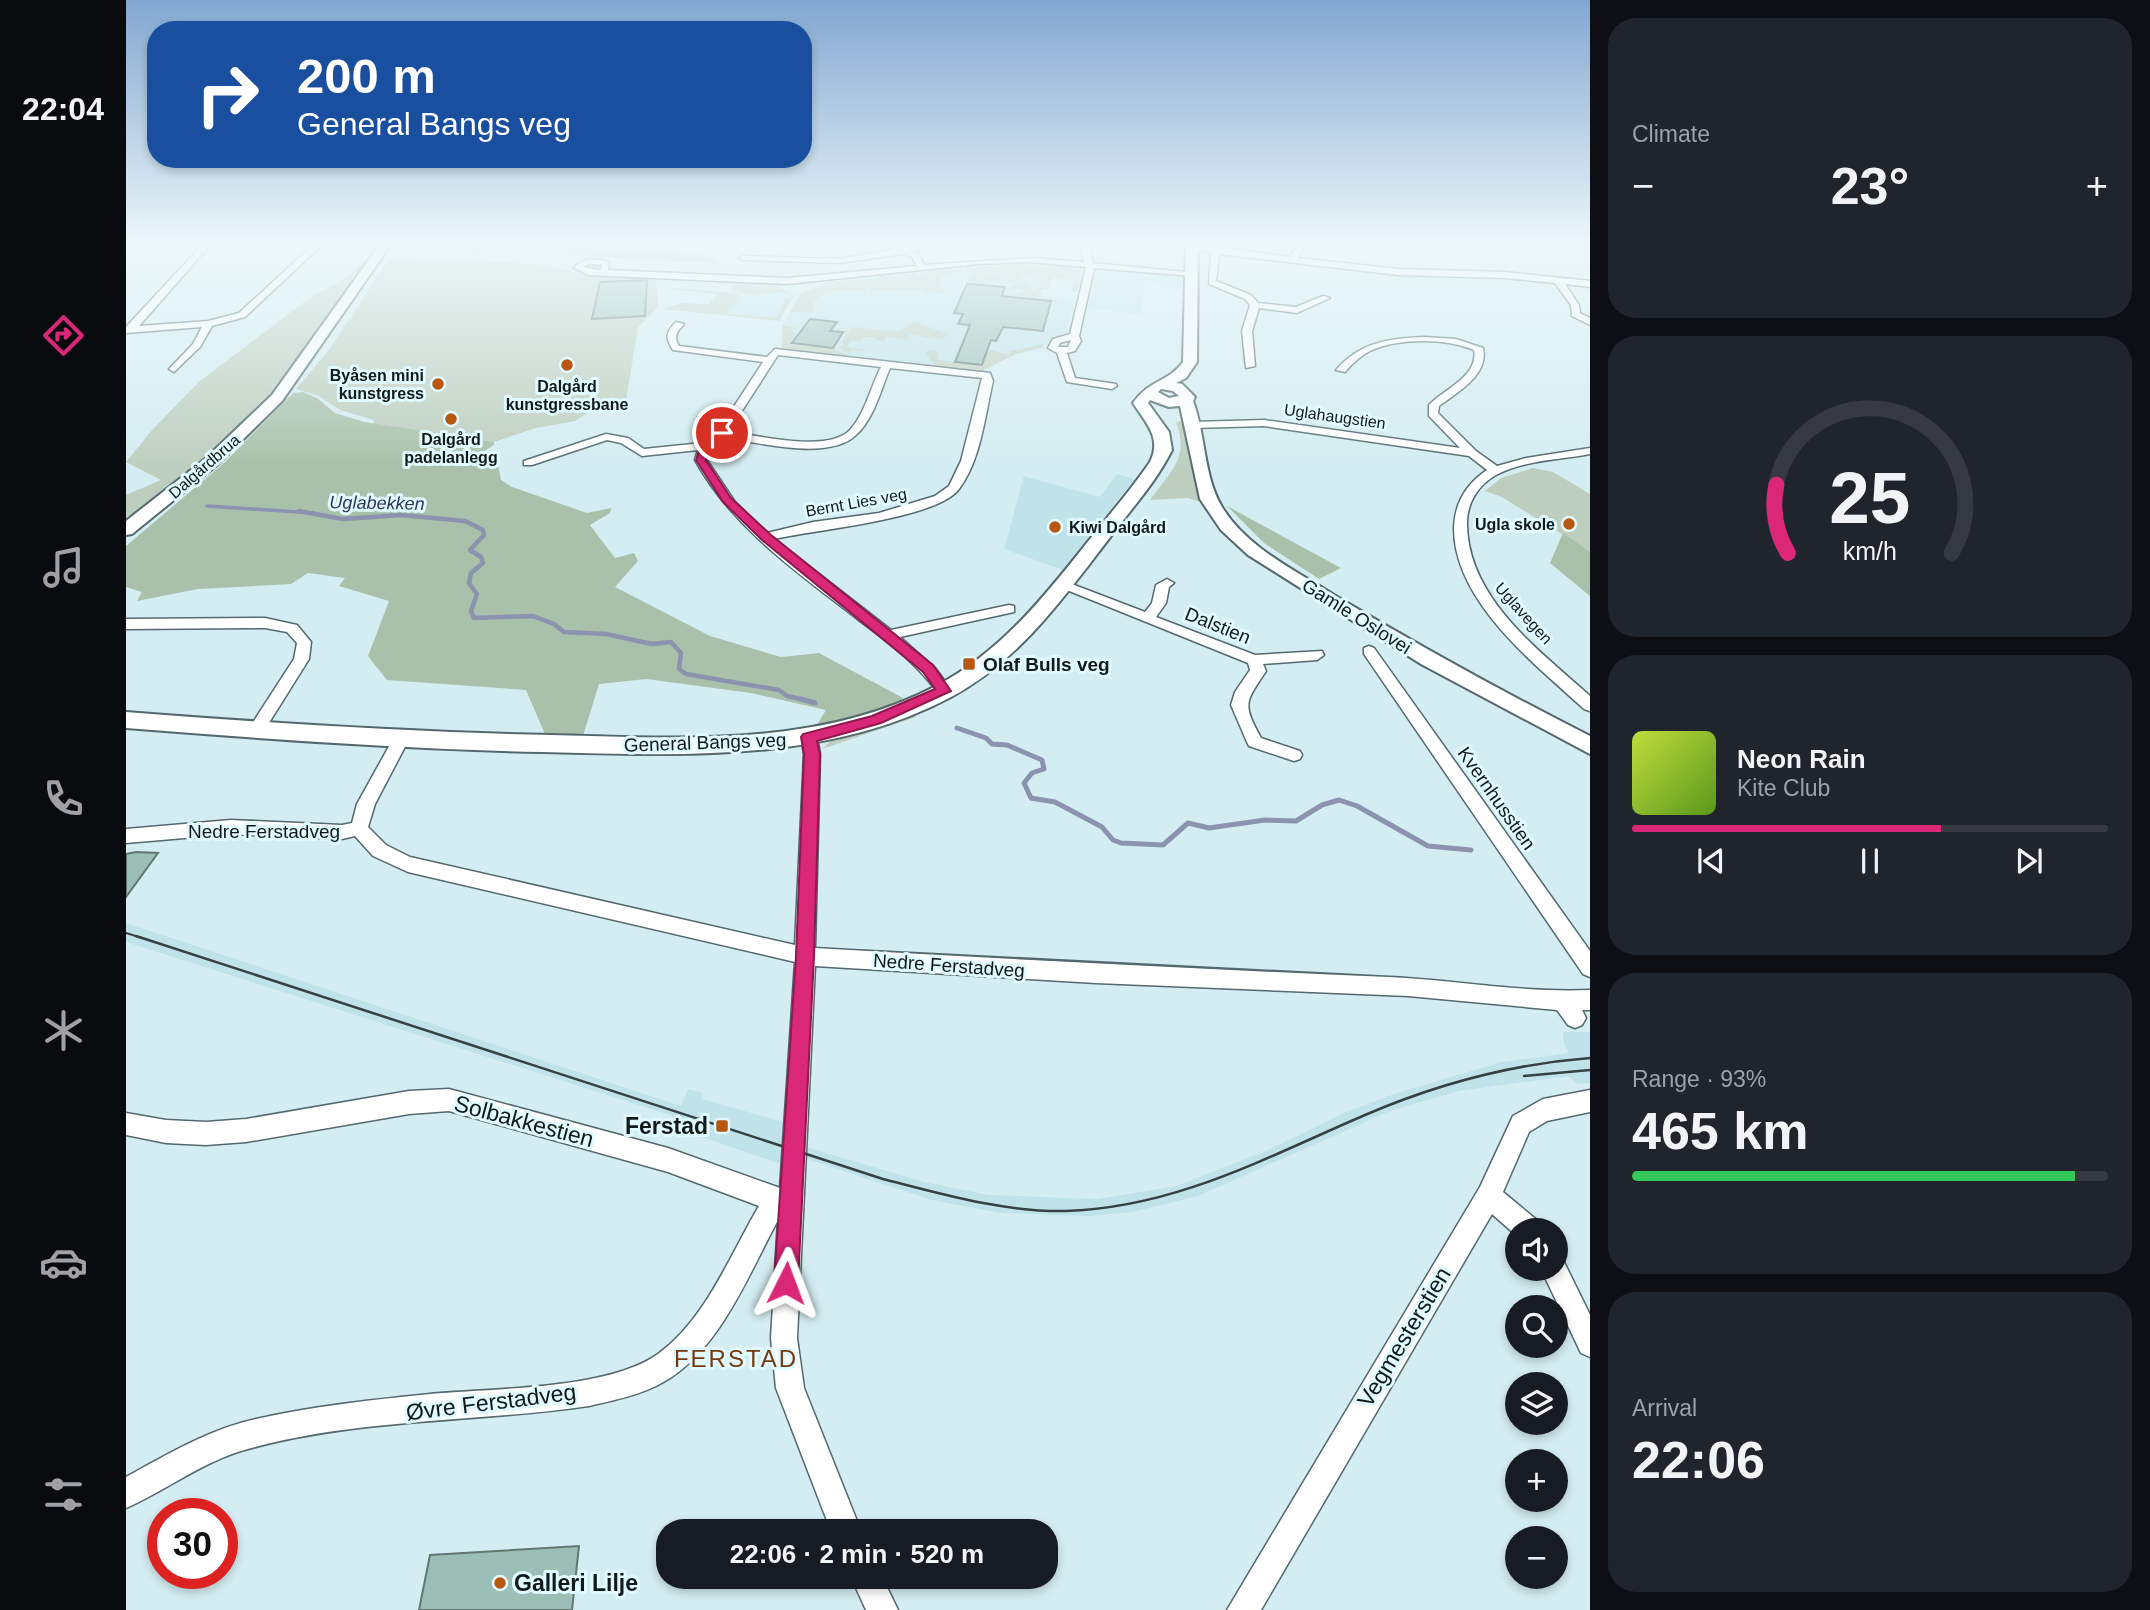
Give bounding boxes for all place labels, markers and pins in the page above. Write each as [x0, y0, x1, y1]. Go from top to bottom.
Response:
marker: Dalgård kunstgressbane [559, 357, 575, 373]
place label: Byåsen mini kunstgress [330, 367, 424, 402]
marker: Byåsen mini kunstgress [430, 376, 446, 392]
place label: Dalgård kunstgressbane [506, 378, 628, 413]
pin [692, 403, 752, 463]
marker: Dalgård padelanlegg [443, 411, 459, 427]
place label: Dalgård padelanlegg [404, 431, 498, 466]
place label: Ugla skole [1475, 516, 1555, 533]
marker: Ugla skole [1561, 516, 1577, 532]
marker: Kiwi Dalgård [1047, 519, 1063, 535]
place label: Kiwi Dalgård [1069, 519, 1166, 536]
place label: Olaf Bulls veg [983, 654, 1110, 675]
marker: Olaf Bulls veg [961, 656, 977, 672]
place label: Ferstad [625, 1113, 708, 1139]
marker: Ferstad [714, 1118, 730, 1134]
place label: Galleri Lilje [514, 1570, 638, 1596]
marker: Galleri Lilje [492, 1575, 508, 1591]

